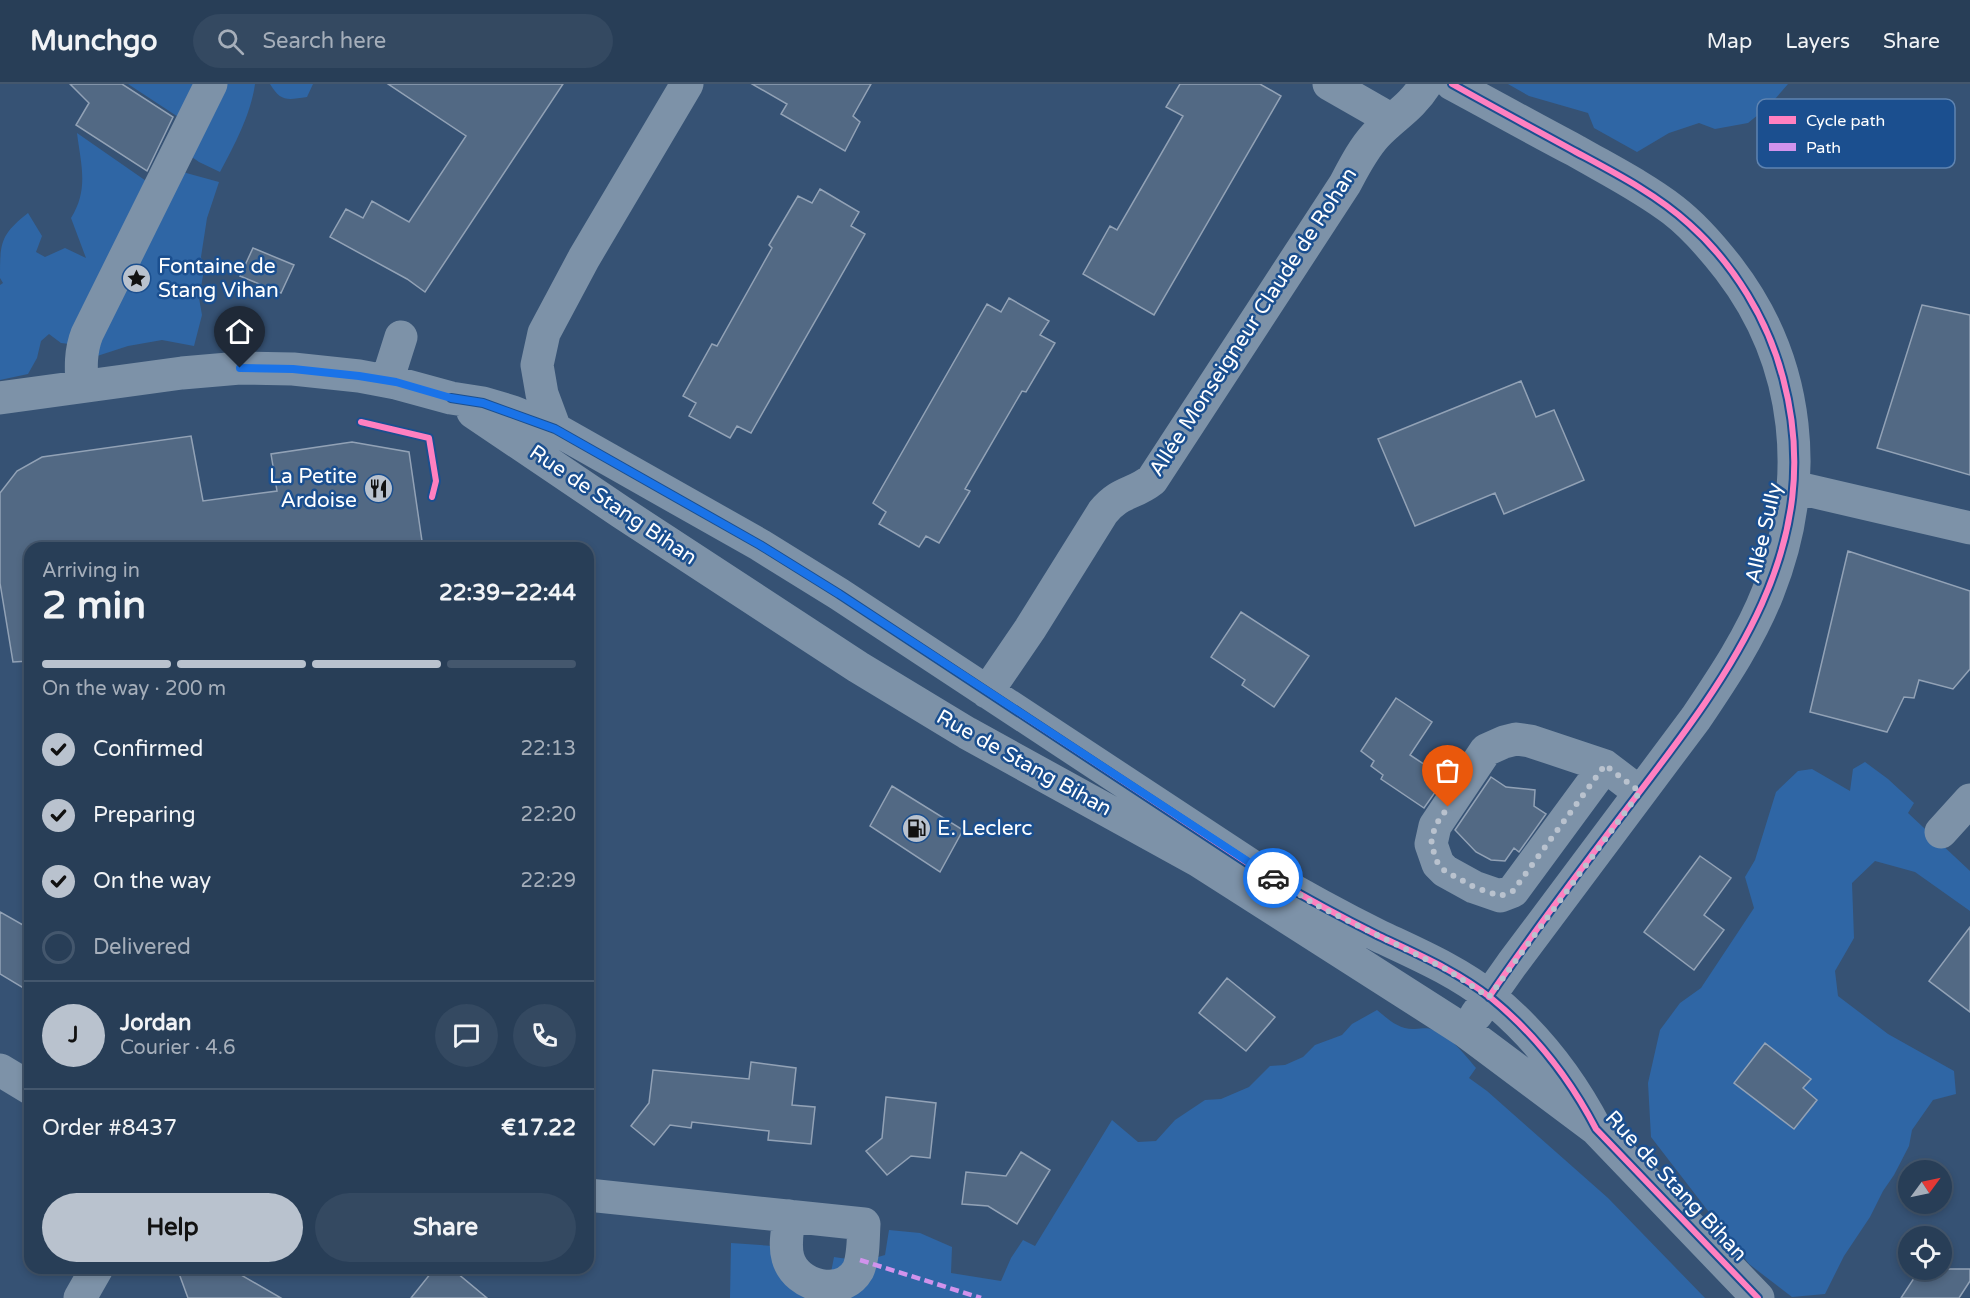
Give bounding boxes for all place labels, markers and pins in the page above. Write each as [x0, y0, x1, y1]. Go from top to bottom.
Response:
place label: Fontaine de Stang Vihan [158, 254, 279, 303]
place icon: Fontaine de Stang Vihan [121, 262, 153, 294]
pin [214, 306, 265, 368]
place label: La Petite Ardoise [269, 464, 357, 513]
restaurant icon: La Petite Ardoise [362, 472, 394, 504]
pin [1422, 745, 1473, 807]
fuel station icon: E. Leclerc [900, 812, 932, 844]
place label: E. Leclerc [937, 816, 1033, 841]

